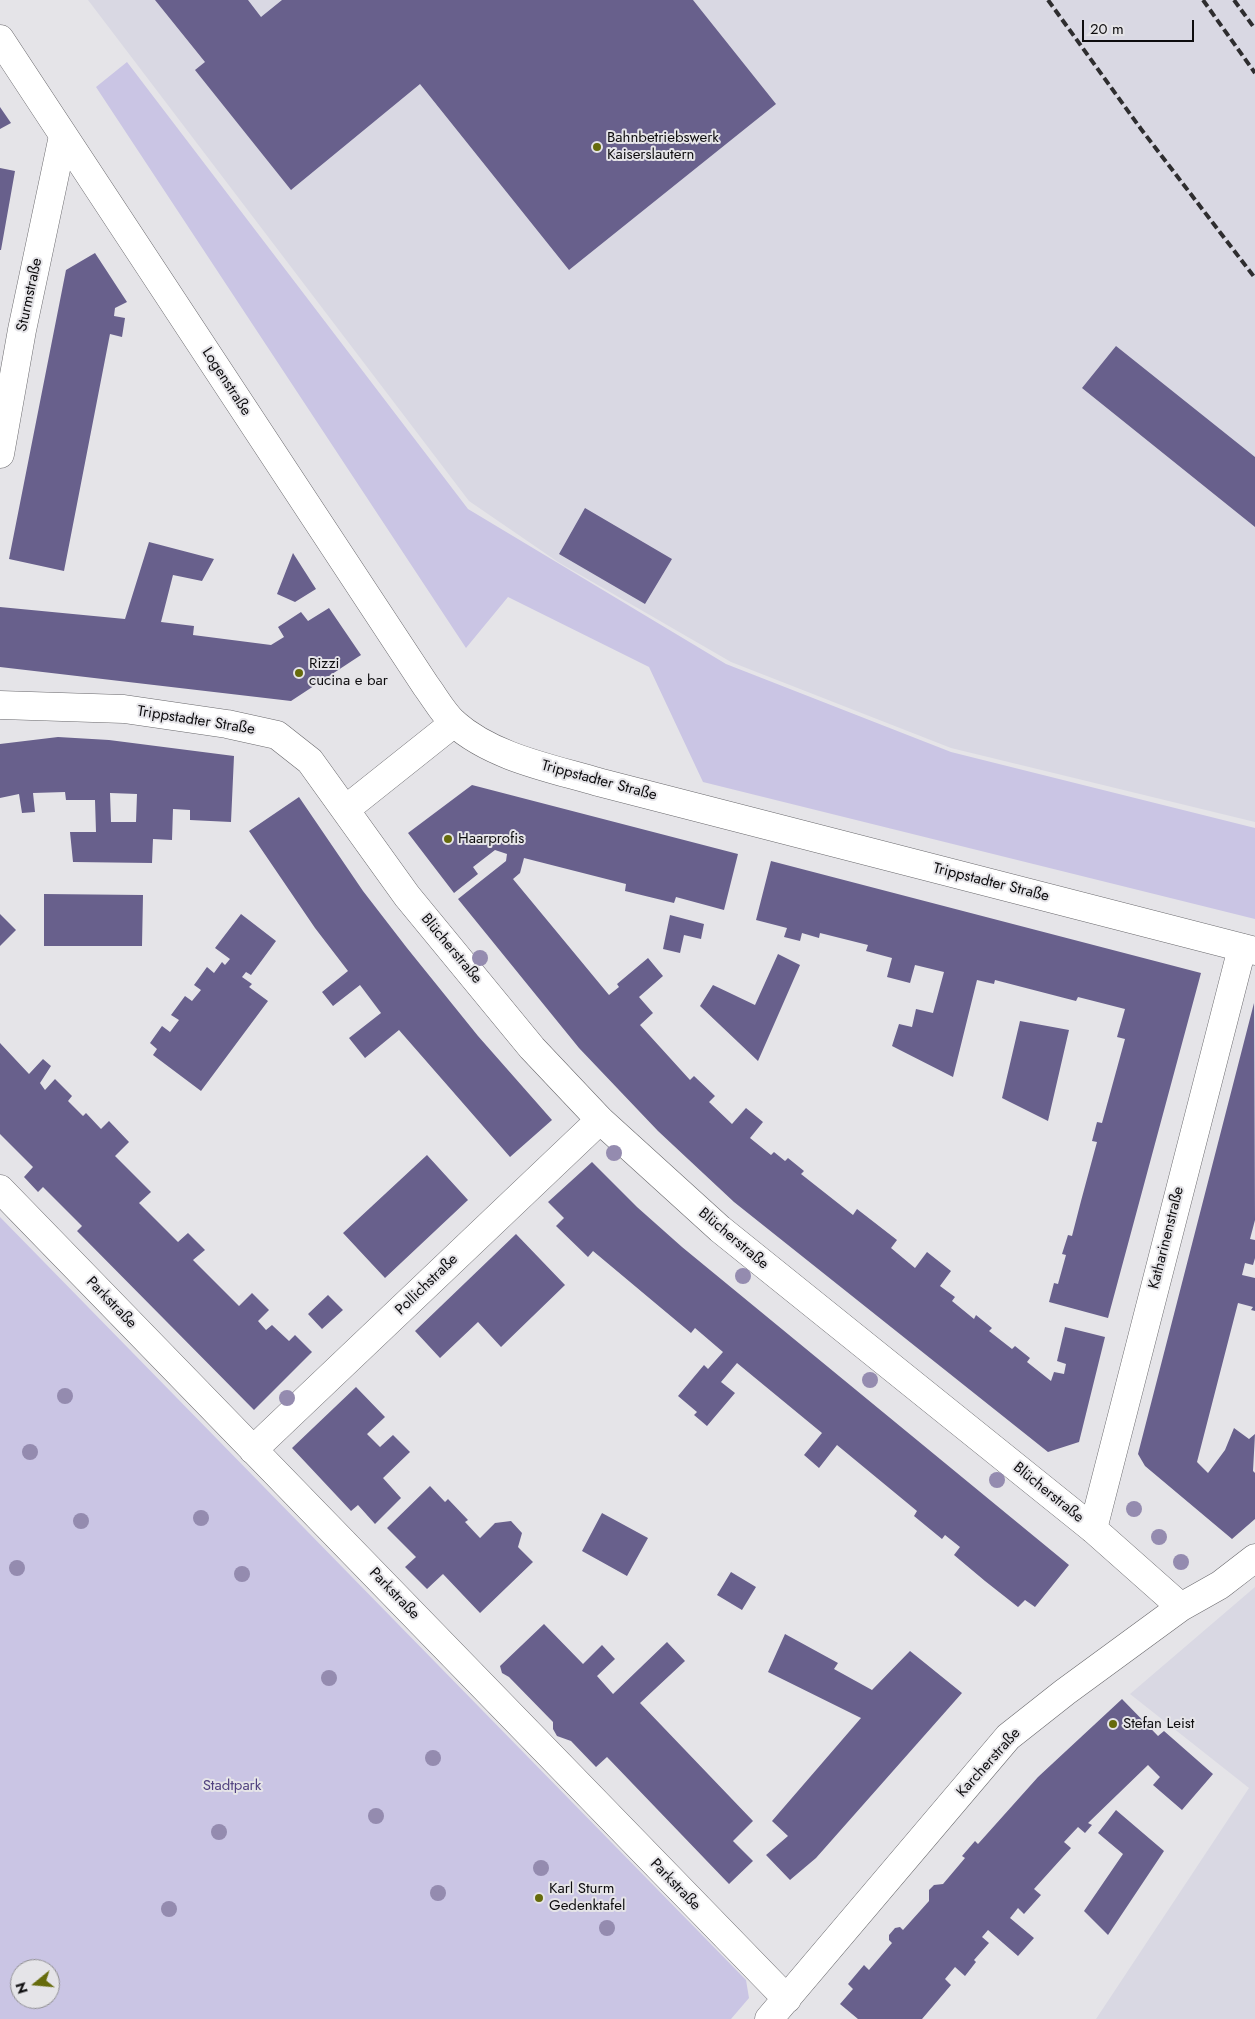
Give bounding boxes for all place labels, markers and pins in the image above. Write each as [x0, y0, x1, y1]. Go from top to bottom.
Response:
place label: Bahnbetriebswerk Kaiserslautern [607, 129, 719, 164]
marker: Bahnbetriebswerk Kaiserslautern [591, 141, 603, 153]
place label: Rizzi cucina e bar [309, 655, 388, 690]
marker: Rizzi cucina e bar [293, 667, 305, 679]
place label: Haarprofis [458, 830, 524, 848]
marker: Haarprofis [442, 833, 454, 845]
place label: Stefan Leist [1123, 1715, 1194, 1733]
marker: Stefan Leist [1107, 1718, 1119, 1730]
place label: Karl Sturm Gedenktafel [549, 1880, 625, 1915]
marker: Karl Sturm Gedenktafel [533, 1892, 545, 1904]

